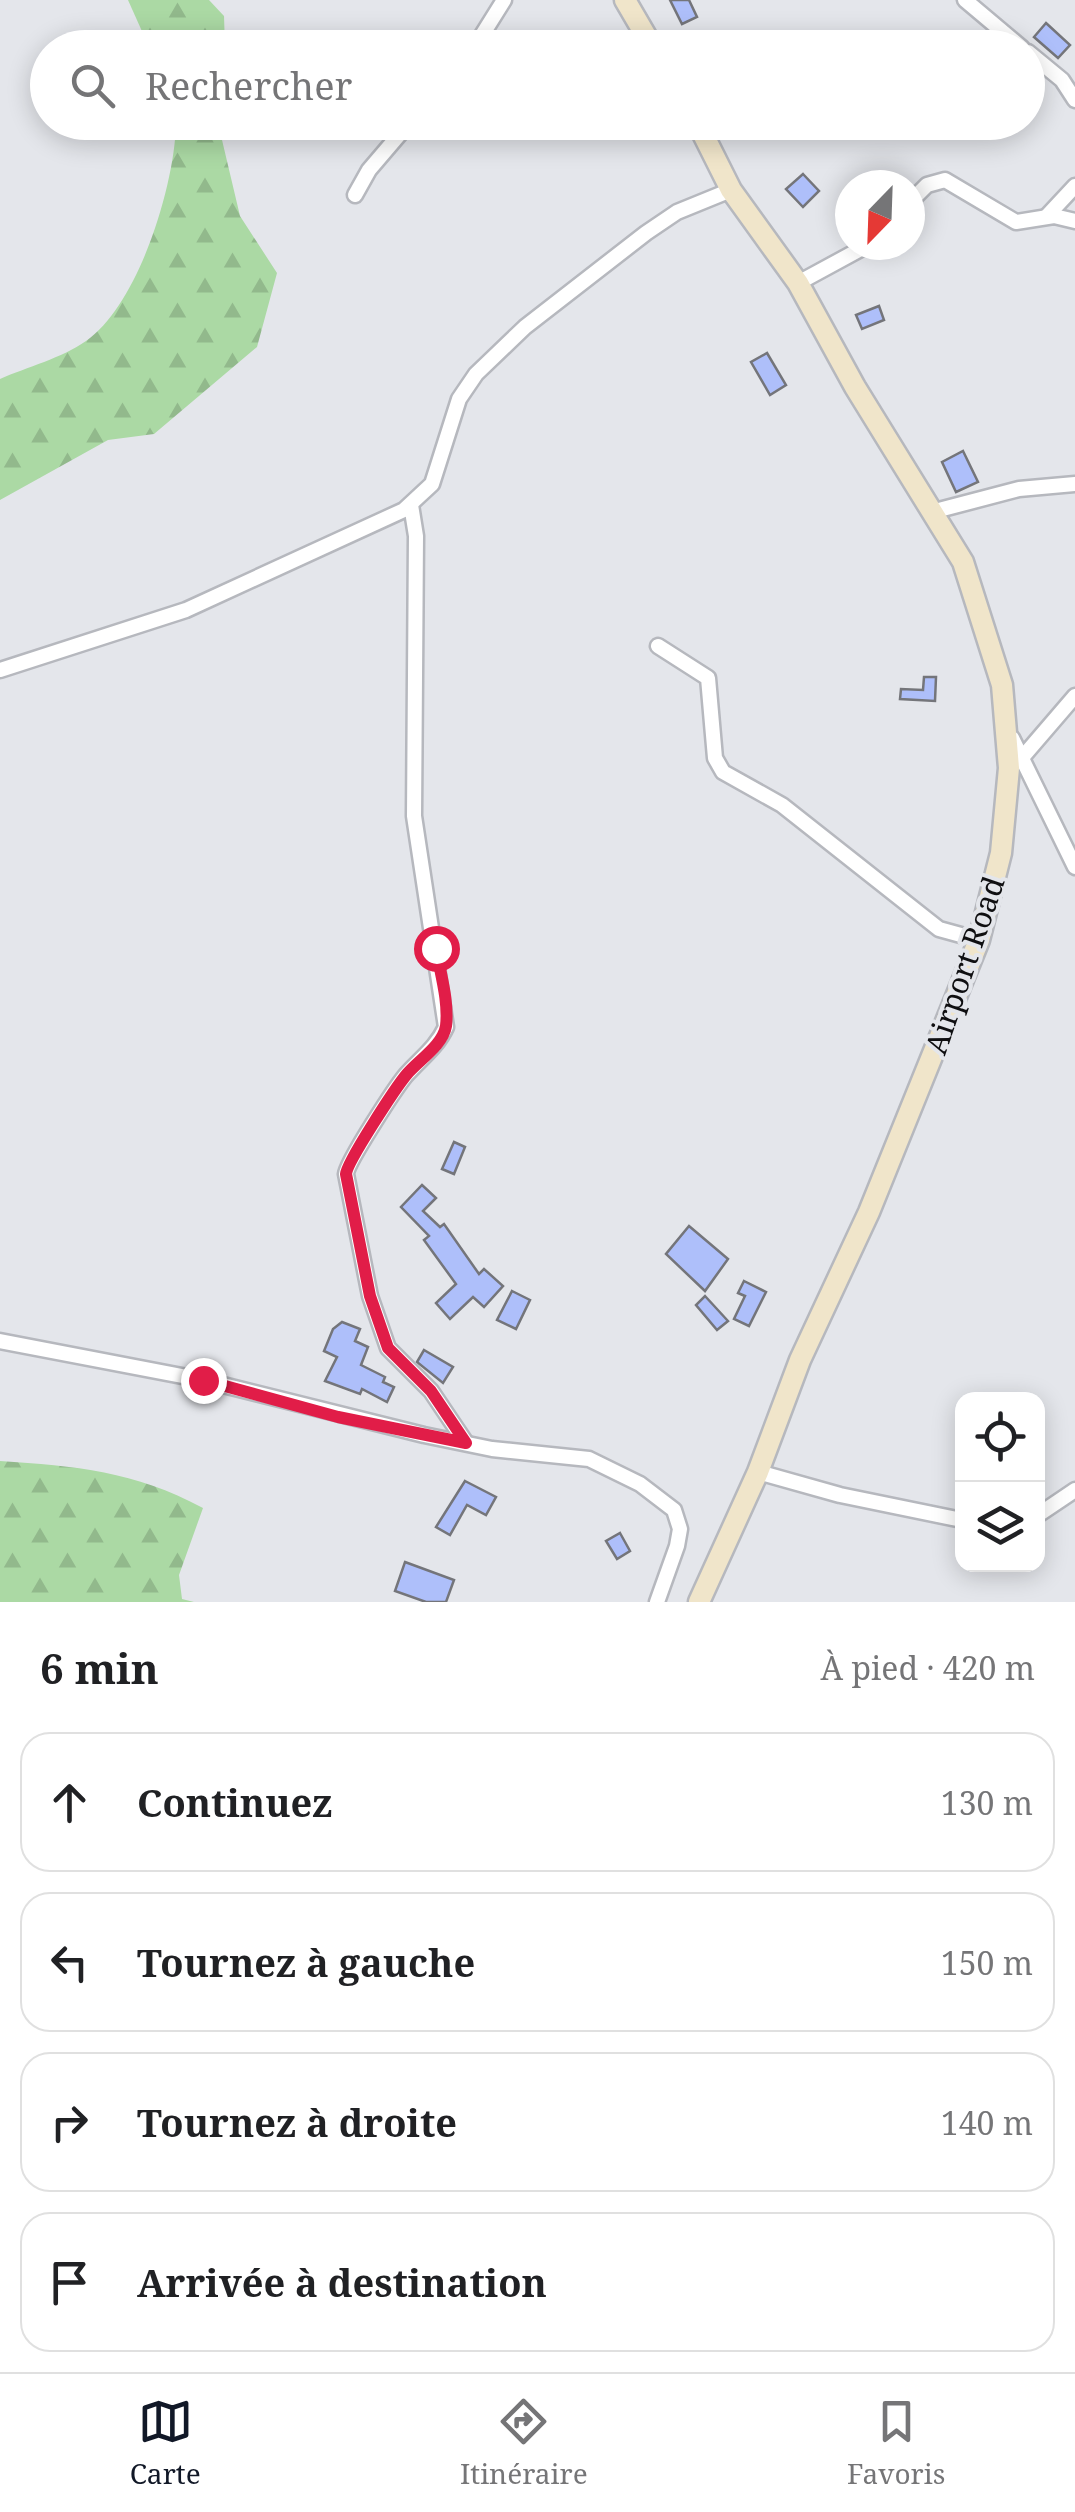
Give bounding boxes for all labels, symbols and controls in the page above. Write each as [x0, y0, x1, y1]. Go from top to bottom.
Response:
search box [30, 30, 1045, 140]
icon: search [65, 58, 120, 113]
text: Rechercher [145, 59, 352, 111]
north arrow [835, 170, 925, 260]
street label: Airport Road [914, 871, 1014, 1059]
route start [414, 926, 460, 972]
route end [181, 1358, 227, 1404]
map controls [955, 1392, 1045, 1572]
button: locate [955, 1392, 1045, 1482]
button: layers [955, 1482, 1045, 1572]
text: 6 min [40, 1639, 159, 1696]
text: À pied · 420 m [821, 1646, 1035, 1689]
icon: ahead [42, 1775, 97, 1830]
text: Continuez [137, 1776, 332, 1828]
text: 130 m [941, 1781, 1033, 1824]
icon: left [42, 1935, 97, 1990]
text: Tournez à gauche [137, 1936, 475, 1988]
text: 150 m [941, 1941, 1033, 1984]
icon: right [42, 2095, 97, 2150]
text: Tournez à droite [137, 2096, 457, 2148]
text: 140 m [941, 2101, 1033, 2144]
icon: arrive [42, 2255, 97, 2310]
text: Arrivée à destination [137, 2256, 547, 2308]
tab: Carte [130, 2394, 201, 2492]
tab: Itinéraire [460, 2394, 588, 2492]
tab: Favoris [847, 2394, 945, 2492]

